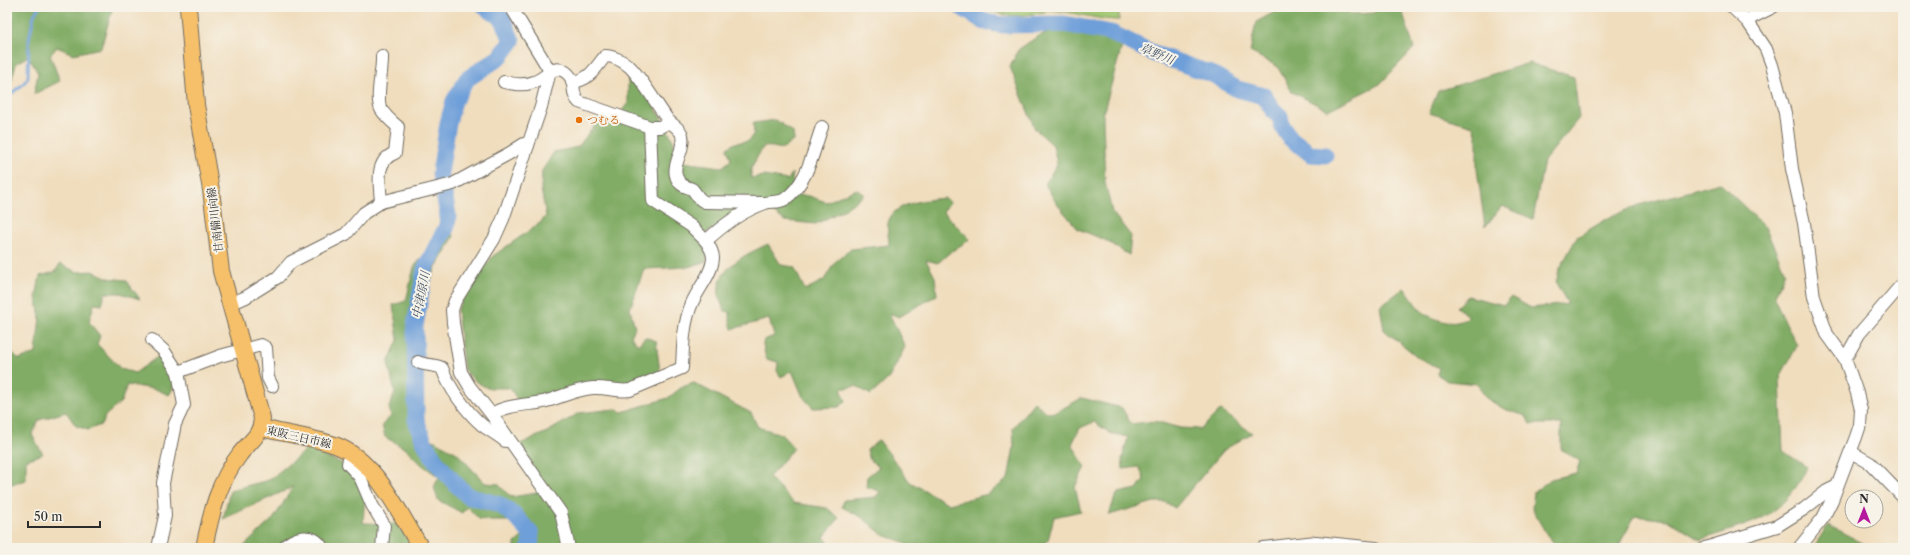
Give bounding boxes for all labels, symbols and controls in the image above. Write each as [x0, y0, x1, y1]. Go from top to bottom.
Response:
water label: 草野川 [1138, 40, 1179, 68]
place label: つむる [587, 113, 620, 127]
marker: つむる [574, 115, 584, 125]
street label: 甘南備川向線 [204, 186, 226, 254]
water label: 中津原川 [409, 268, 433, 320]
street label: 東阪三日市線 [265, 423, 333, 451]
north arrow [1844, 489, 1884, 529]
text: N [1859, 492, 1869, 506]
scale bar [28, 503, 100, 529]
text: 50 m [34, 509, 63, 524]

